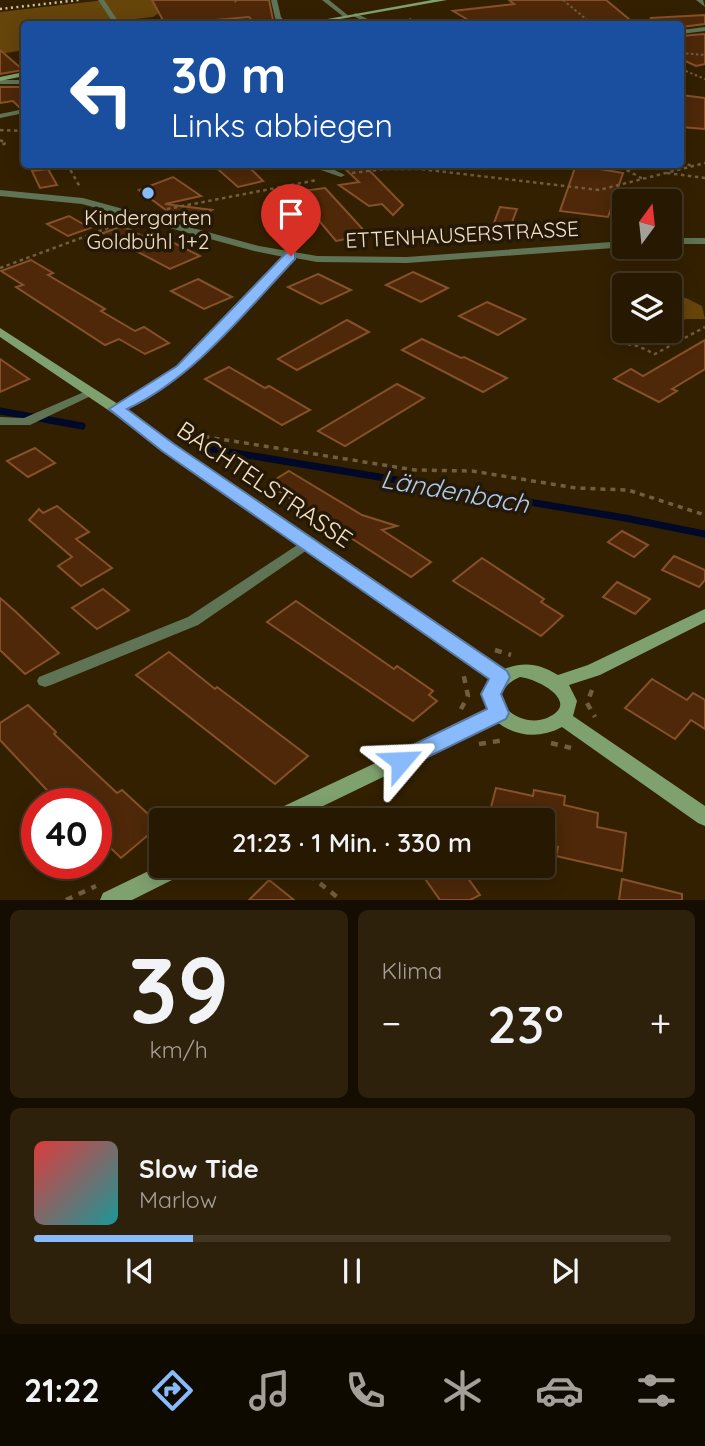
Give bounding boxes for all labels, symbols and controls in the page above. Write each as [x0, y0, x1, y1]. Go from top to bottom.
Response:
text: 30 m [171, 44, 286, 105]
icon: left [56, 49, 147, 140]
text: Links abbiegen [171, 105, 393, 145]
pin [261, 184, 321, 256]
marker: Kindergarten Goldbühl 1+2 [140, 185, 156, 201]
north arrow [612, 189, 682, 259]
map controls [612, 189, 682, 343]
icon: arrive [272, 195, 310, 233]
place label: Kindergarten Goldbühl 1+2 [84, 204, 212, 254]
street label: ETTENHAUSERSTRASSE [345, 215, 579, 253]
button: layers [612, 273, 682, 343]
street label: BACHTELSTRASSE [172, 414, 358, 554]
water label: Ländenbach [378, 462, 533, 520]
position arrow [364, 724, 438, 798]
speed limit sign: 40 [21, 788, 112, 879]
text: 21:23 · 1 Min. · 330 m [232, 826, 472, 859]
text: 39 [128, 932, 229, 1046]
text: Klima [382, 956, 442, 985]
text: 23° [487, 991, 564, 1056]
text: − [382, 999, 401, 1047]
text: + [650, 999, 671, 1047]
text: km/h [150, 1035, 208, 1064]
text: Slow Tide [139, 1152, 259, 1185]
text: Marlow [139, 1185, 217, 1214]
icon: previous [121, 1252, 159, 1290]
icon: pause [333, 1252, 371, 1290]
icon: next [546, 1252, 584, 1290]
icon: directions [148, 1366, 197, 1415]
icon: music [245, 1366, 294, 1415]
icon: phone [341, 1366, 390, 1415]
icon: climate [438, 1366, 487, 1415]
icon: car [535, 1366, 584, 1415]
icon: filters [632, 1366, 681, 1415]
text: 21:22 [24, 1370, 100, 1410]

